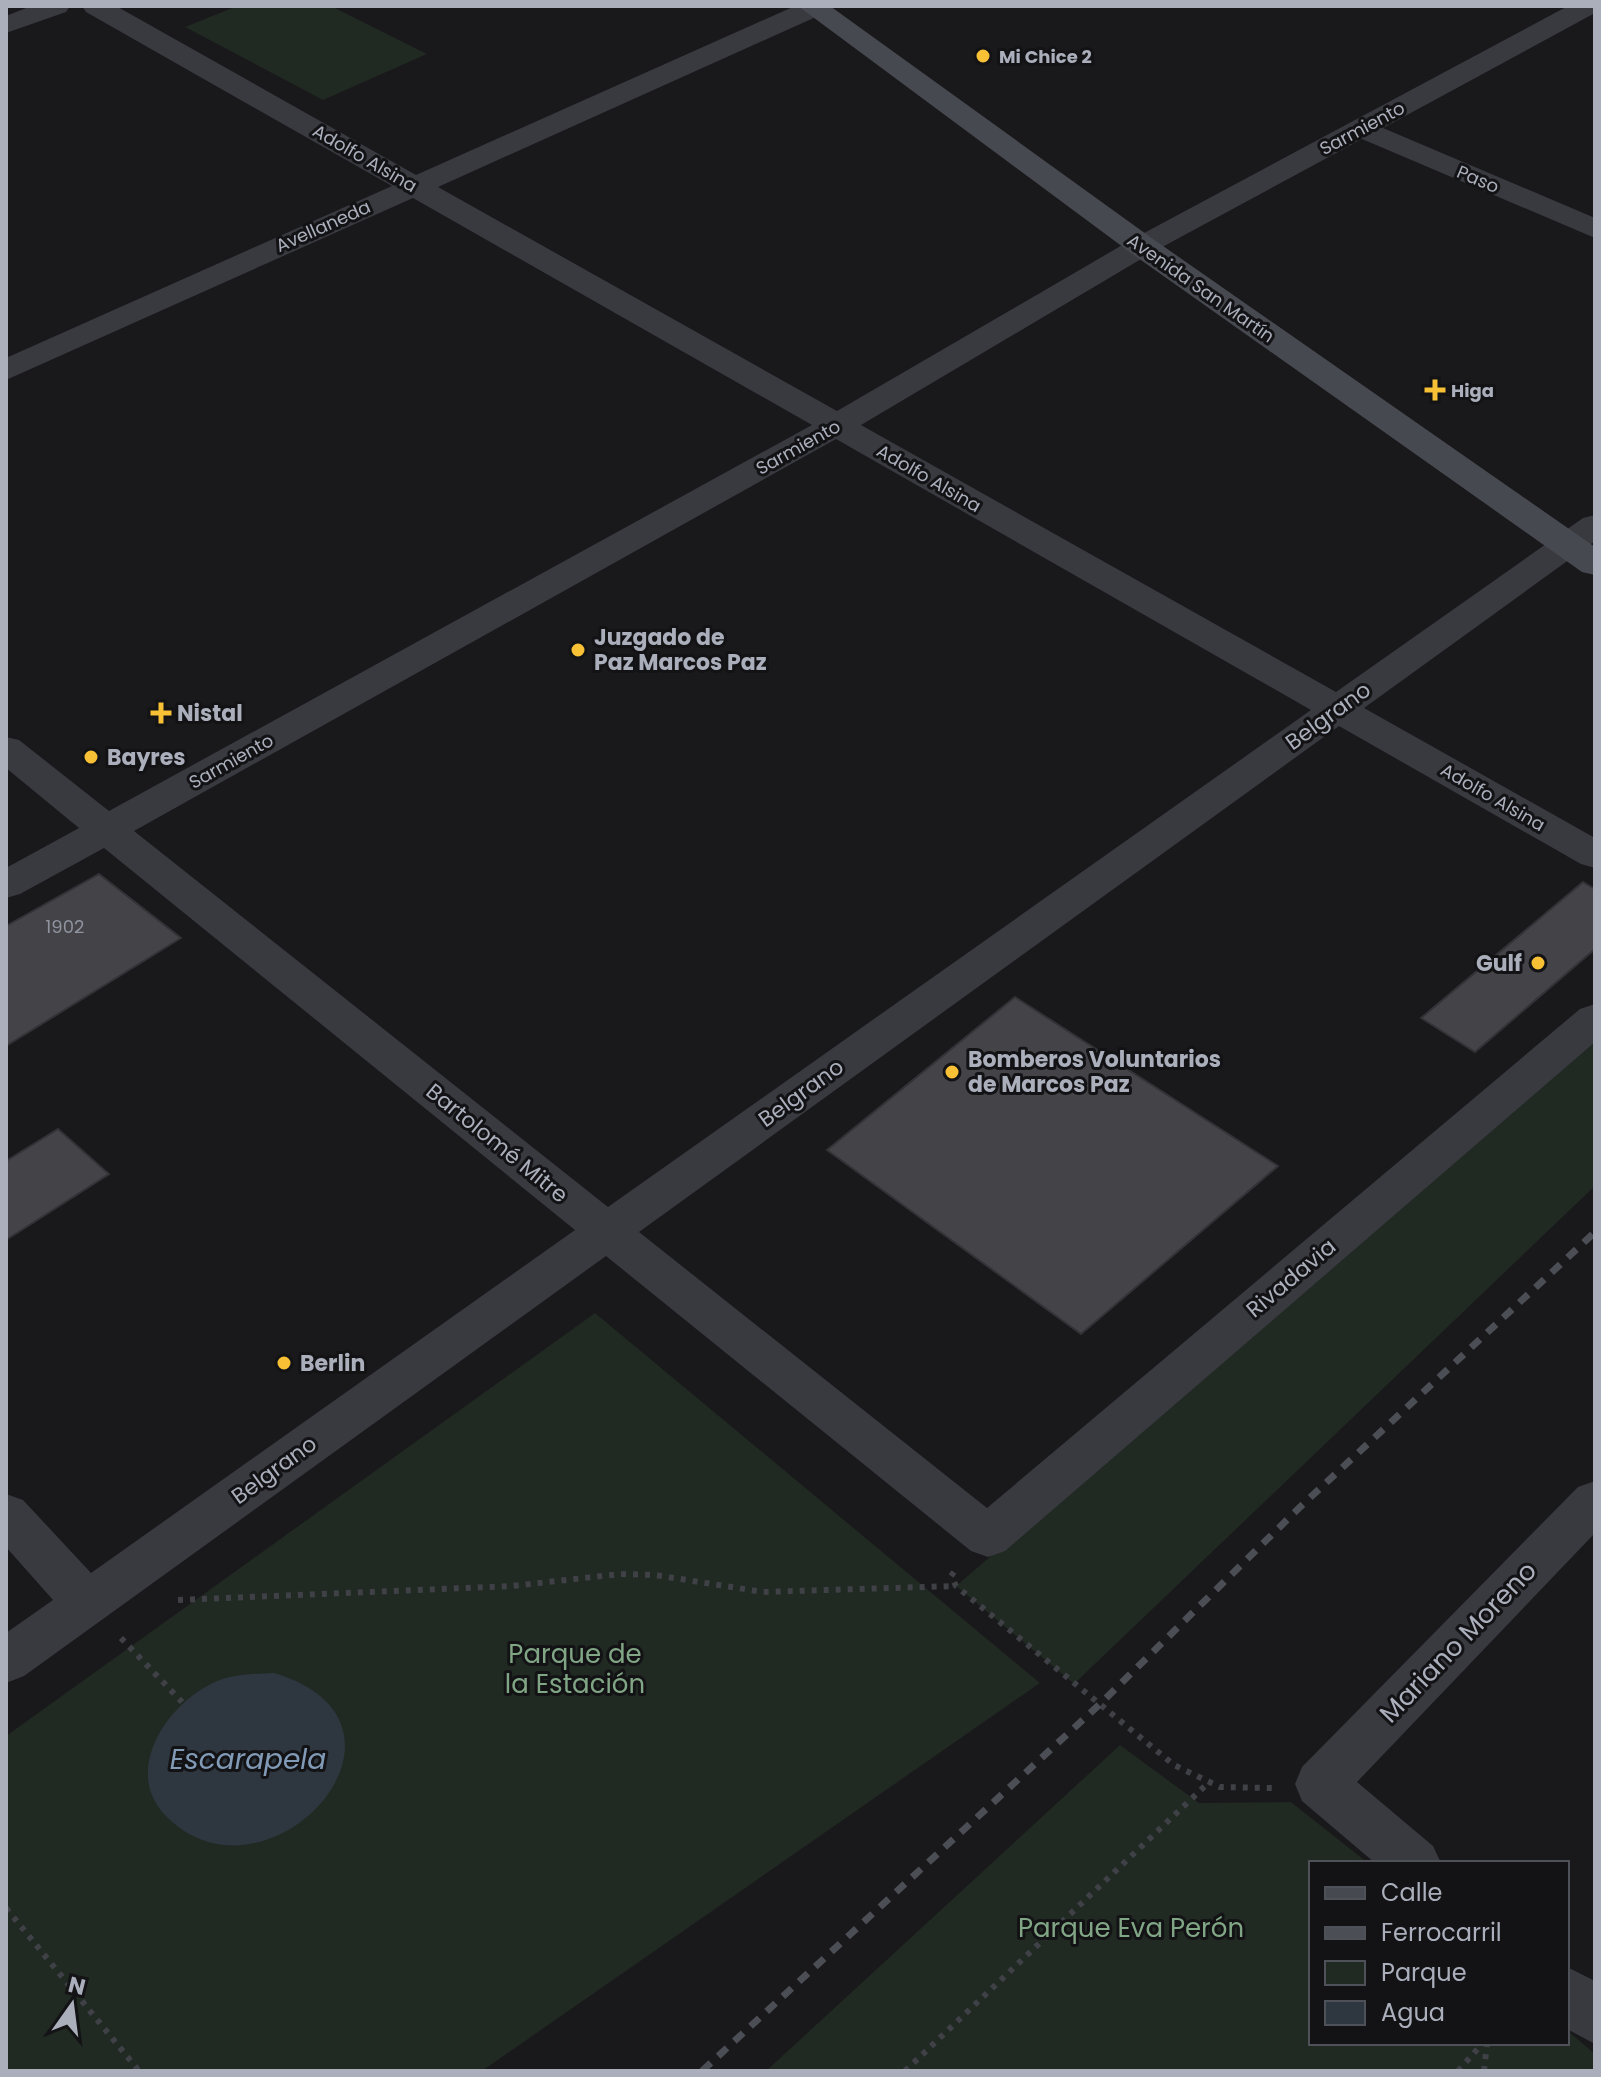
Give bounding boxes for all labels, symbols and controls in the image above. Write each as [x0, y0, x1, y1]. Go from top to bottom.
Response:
place label: Mi Chice 2 [999, 44, 1092, 69]
marker: Mi Chice 2 [974, 47, 992, 65]
street label: Sarmiento [1315, 95, 1409, 161]
street label: Adolfo Alsina [308, 118, 422, 198]
street label: Paso [1453, 159, 1503, 199]
street label: Avellaneda [272, 194, 374, 258]
street label: Avenida San Martín [1122, 228, 1280, 348]
place label: Higa [1451, 378, 1494, 403]
marker: Higa [1426, 381, 1444, 399]
street label: Sarmiento [751, 413, 845, 481]
street label: Adolfo Alsina [872, 438, 986, 518]
place label: Juzgado de Paz Marcos Paz [594, 622, 767, 678]
marker: Juzgado de Paz Marcos Paz [569, 641, 587, 659]
street label: Belgrano [1279, 674, 1377, 758]
place label: Nistal [177, 698, 243, 729]
marker: Nistal [152, 704, 170, 722]
street label: Sarmiento [184, 727, 278, 795]
place label: Bayres [107, 742, 186, 773]
marker: Bayres [82, 748, 100, 766]
street label: Adolfo Alsina [1436, 757, 1550, 837]
house number: 1902 [46, 914, 84, 939]
place label: Gulf [1476, 948, 1522, 979]
marker: Gulf [1529, 954, 1547, 972]
place label: Bomberos Voluntarios de Marcos Paz [968, 1044, 1221, 1100]
street label: Belgrano [752, 1051, 850, 1135]
marker: Bomberos Voluntarios de Marcos Paz [943, 1063, 961, 1081]
street label: Bartolomé Mitre [419, 1076, 575, 1210]
street label: Rivadavia [1240, 1231, 1342, 1325]
place label: Berlin [300, 1348, 365, 1379]
marker: Berlin [275, 1354, 293, 1372]
street label: Belgrano [225, 1428, 323, 1512]
street label: Mariano Moreno [1371, 1553, 1545, 1731]
park label: Parque de la Estación [505, 1636, 645, 1702]
water label: Escarapela [170, 1740, 326, 1779]
legend [1309, 1861, 1569, 2045]
text: Calle [1381, 1876, 1442, 1909]
park label: Parque Eva Perón [1018, 1910, 1244, 1946]
text: Ferrocarril [1381, 1916, 1502, 1949]
text: Parque [1381, 1956, 1467, 1989]
north arrow [32, 1965, 112, 2045]
text: N [65, 1969, 88, 2003]
text: Agua [1381, 1996, 1445, 2029]

